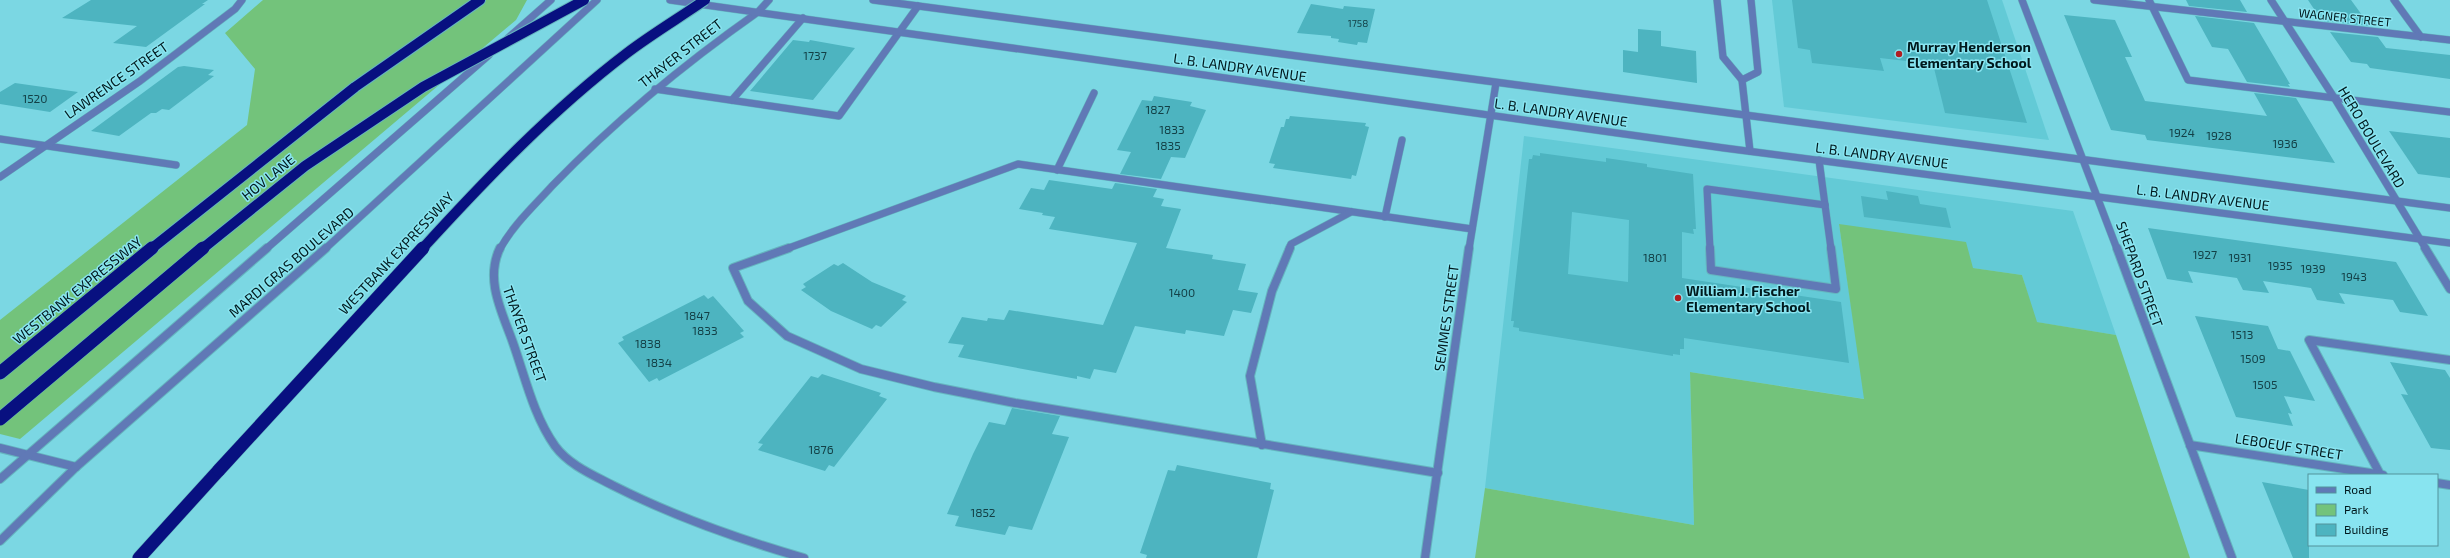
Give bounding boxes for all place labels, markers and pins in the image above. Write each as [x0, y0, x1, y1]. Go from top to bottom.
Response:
place label: Murray Henderson Elementary School [1907, 38, 2032, 71]
marker: Murray Henderson Elementary School [1894, 49, 1904, 59]
place label: William J. Fischer Elementary School [1686, 282, 1811, 315]
marker: William J. Fischer Elementary School [1673, 293, 1683, 303]

